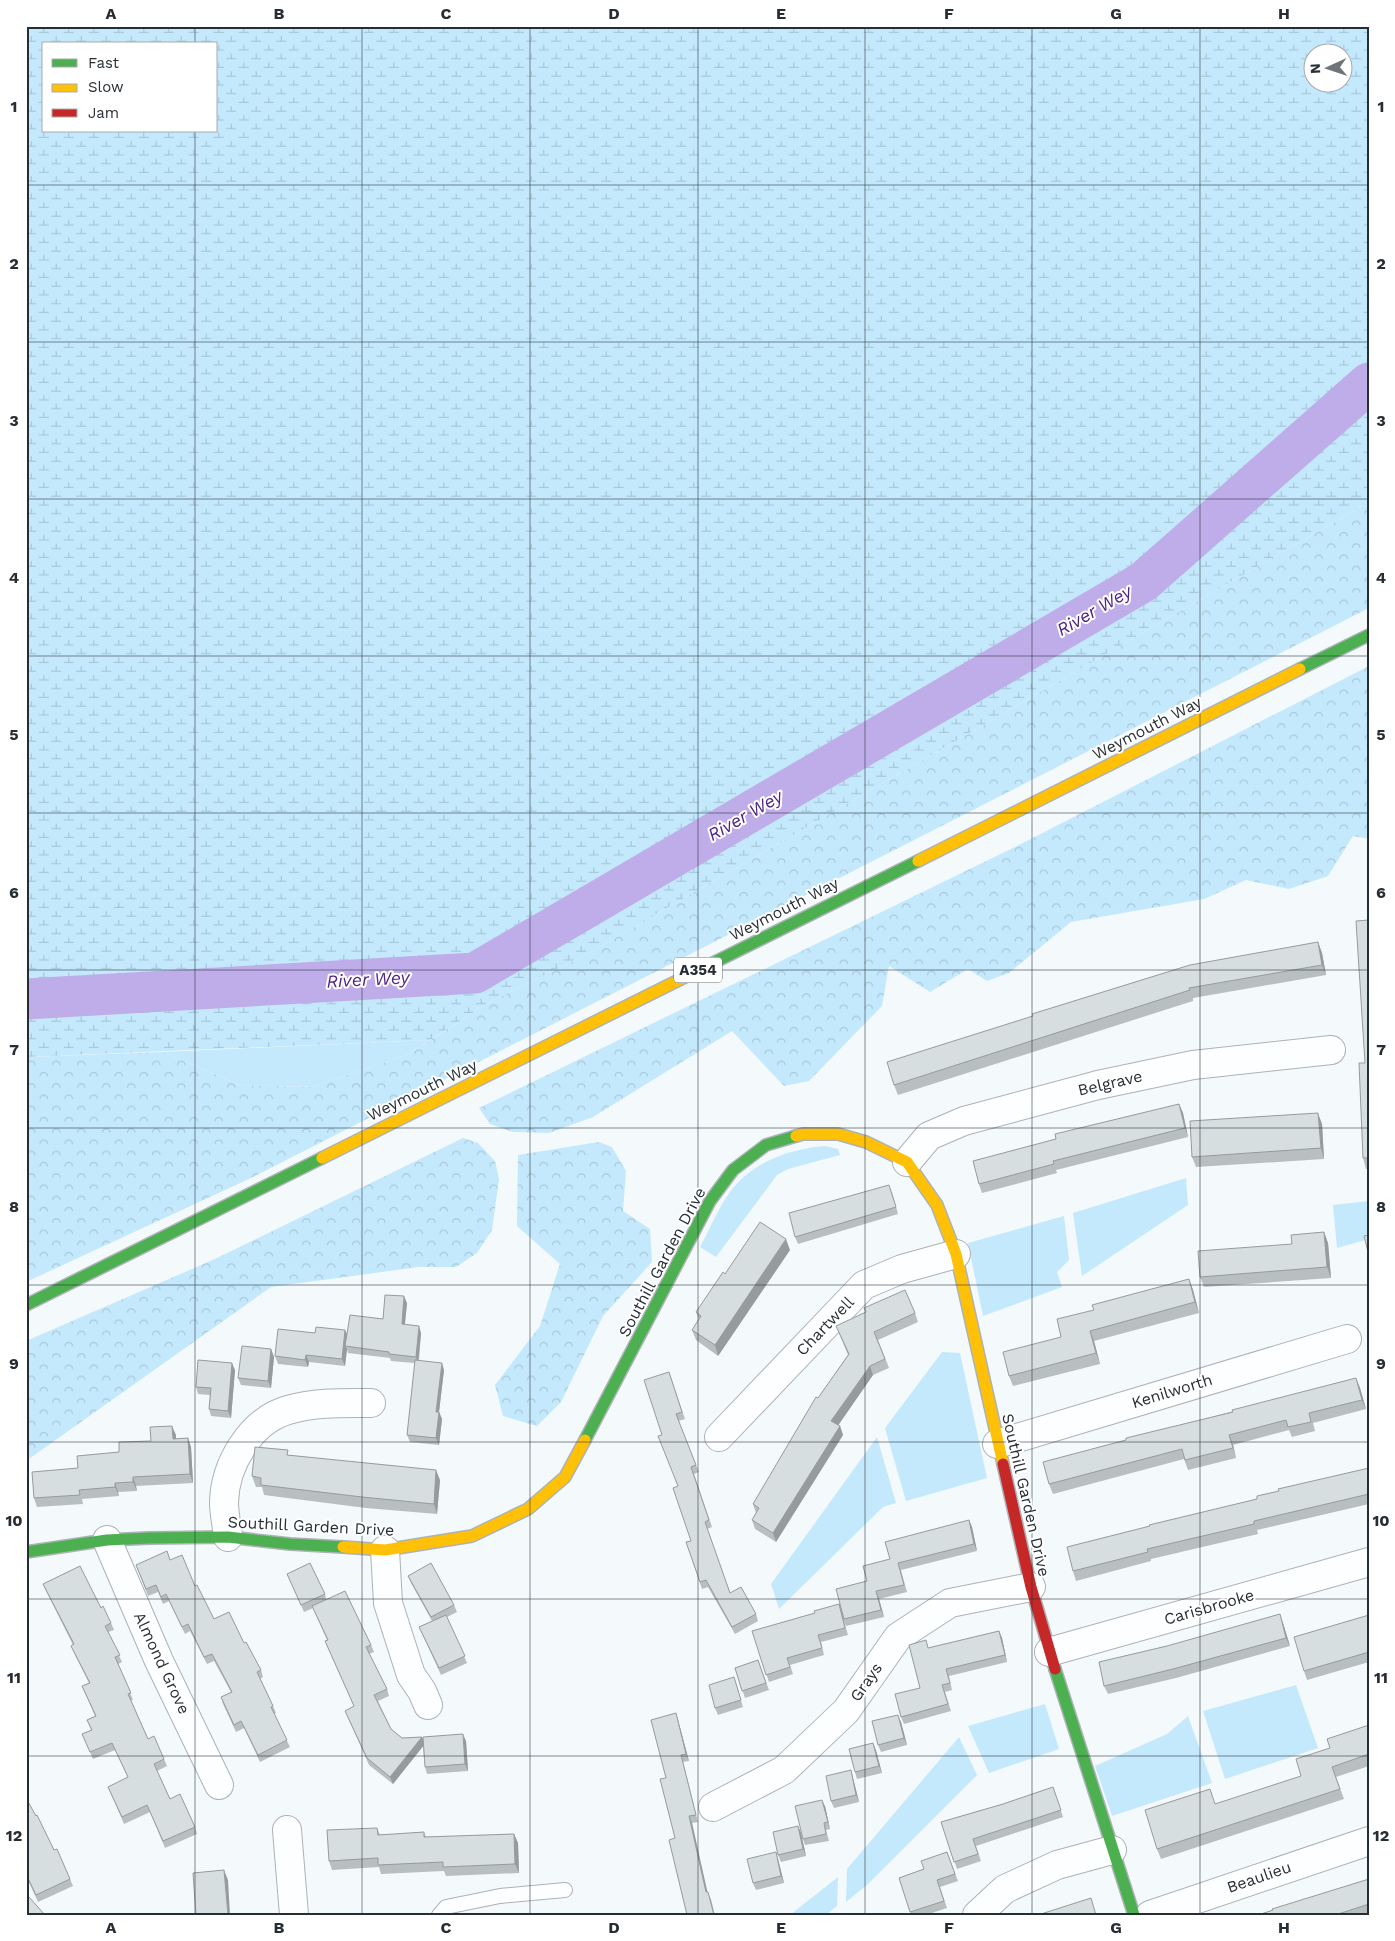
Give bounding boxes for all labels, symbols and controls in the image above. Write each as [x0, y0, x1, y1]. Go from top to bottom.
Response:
text: A [106, 4, 117, 23]
text: B [274, 4, 285, 23]
text: C [441, 4, 452, 23]
text: D [608, 4, 620, 23]
text: E [776, 4, 786, 23]
text: F [944, 4, 954, 23]
text: G [1110, 4, 1122, 23]
text: H [1278, 4, 1290, 23]
legend [42, 42, 218, 132]
north arrow [1302, 42, 1352, 92]
text: Fast [88, 54, 120, 72]
text: N [1307, 63, 1323, 74]
text: Slow [88, 78, 124, 96]
text: 1 [11, 97, 17, 116]
text: 1 [1378, 97, 1384, 116]
text: Jam [88, 104, 119, 122]
text: 2 [9, 254, 19, 273]
text: 2 [1376, 254, 1386, 273]
text: 3 [9, 411, 19, 430]
text: 3 [1376, 411, 1386, 430]
text: 4 [9, 568, 19, 587]
text: 4 [1376, 568, 1386, 587]
water label: River Wey [1053, 579, 1137, 640]
street label: Weymouth Way [1089, 692, 1205, 764]
text: 5 [9, 725, 19, 744]
text: 5 [1376, 725, 1386, 744]
water label: River Wey [704, 784, 788, 845]
street label: Weymouth Way [726, 873, 842, 945]
text: 6 [9, 883, 19, 902]
text: 6 [1376, 883, 1386, 902]
road number: A354 [674, 958, 722, 982]
water label: River Wey [326, 966, 412, 992]
text: 7 [9, 1040, 19, 1059]
text: 7 [1376, 1040, 1386, 1059]
street label: Weymouth Way [364, 1055, 481, 1125]
street label: Belgrave [1076, 1066, 1144, 1100]
street label: Southill Garden Drive [615, 1184, 709, 1340]
text: 8 [9, 1197, 19, 1216]
text: 8 [1376, 1197, 1386, 1216]
street label: Chartwell [792, 1292, 858, 1360]
text: 9 [9, 1354, 19, 1373]
text: 9 [1376, 1354, 1386, 1373]
street label: Kenilworth [1129, 1370, 1215, 1412]
street label: Southill Garden Drive [998, 1412, 1054, 1578]
text: 10 [5, 1511, 23, 1530]
text: 10 [1372, 1511, 1390, 1530]
street label: Southill Garden Drive [227, 1512, 395, 1540]
street label: Carisbrooke [1162, 1585, 1256, 1629]
street label: Almond Grove [130, 1609, 194, 1717]
street label: Grays [846, 1659, 886, 1705]
text: 11 [7, 1668, 21, 1687]
text: 11 [1374, 1668, 1388, 1687]
text: 12 [6, 1826, 22, 1845]
text: 12 [1373, 1826, 1389, 1845]
street label: Beaulieu [1224, 1857, 1294, 1897]
text: A [106, 1918, 117, 1937]
text: B [274, 1918, 285, 1937]
text: C [441, 1918, 452, 1937]
text: D [608, 1918, 620, 1937]
text: E [776, 1918, 786, 1937]
text: F [944, 1918, 954, 1937]
text: G [1110, 1918, 1122, 1937]
text: H [1278, 1918, 1290, 1937]

